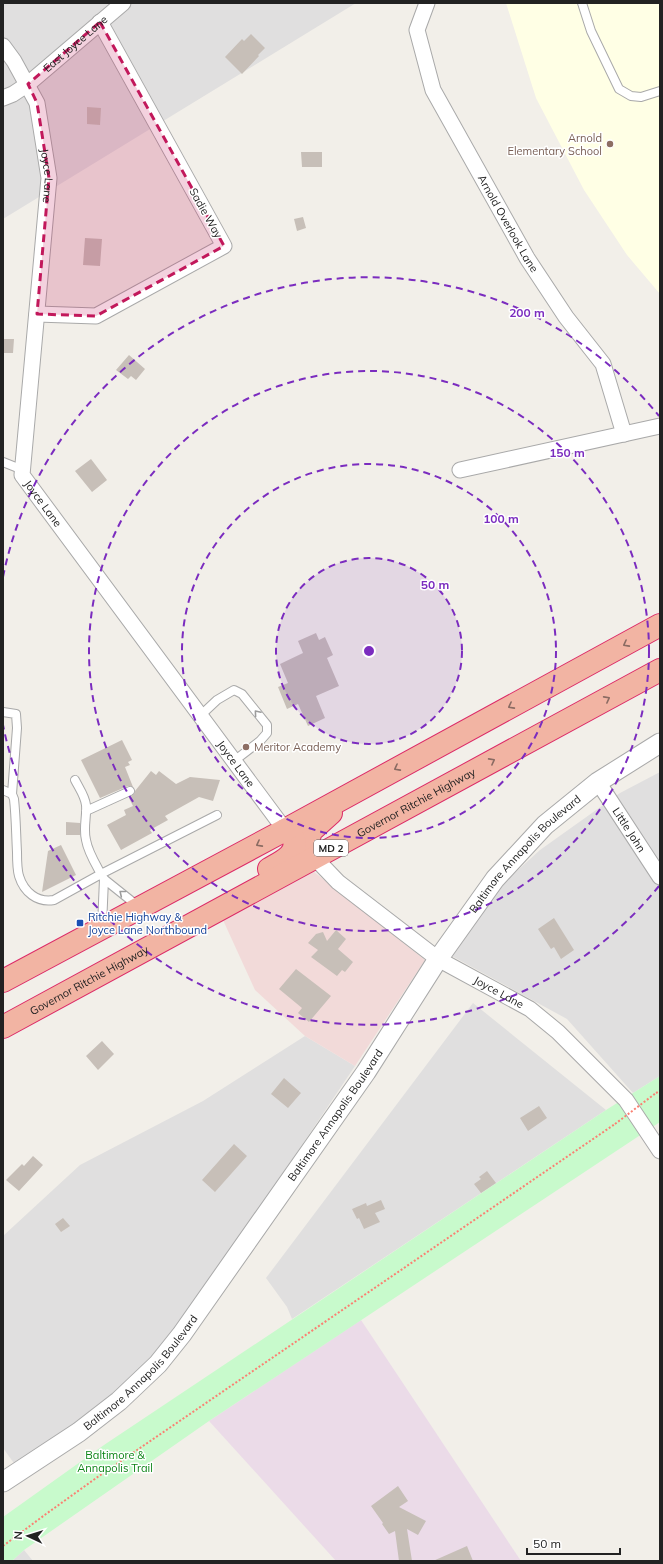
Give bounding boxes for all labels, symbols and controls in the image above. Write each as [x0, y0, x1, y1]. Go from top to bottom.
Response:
street label: East Joyce Lane [40, 12, 110, 75]
place label: Arnold Elementary School [507, 131, 602, 158]
marker: Arnold Elementary School [605, 139, 615, 149]
street label: Joyce Lane [37, 147, 56, 204]
street label: Arnold Overlook Lane [475, 172, 541, 275]
street label: Sadie Way [186, 185, 226, 241]
text: 200 m [509, 305, 545, 320]
text: 150 m [549, 445, 585, 460]
street label: Joyce Lane [21, 477, 65, 530]
text: 100 m [483, 511, 519, 526]
text: 50 m [421, 577, 449, 592]
one-way arrow [623, 639, 630, 646]
centre of rings [362, 644, 376, 658]
one-way arrow [603, 696, 610, 703]
one-way arrow [508, 701, 516, 708]
one-way arrow [255, 710, 262, 718]
street label: Joyce Lane [214, 738, 258, 790]
place label: Meritor Academy [254, 740, 341, 754]
marker: Meritor Academy [241, 742, 251, 752]
one-way arrow [488, 758, 496, 765]
one-way arrow [394, 763, 401, 770]
street label: Governor Ritchie Highway [354, 765, 478, 841]
street label: Baltimore Annapolis Boulevard [466, 792, 584, 916]
street label: Little John [609, 805, 649, 855]
one-way arrow [256, 839, 263, 847]
road number: MD 2 [314, 840, 348, 856]
one-way arrow [119, 891, 126, 898]
place label: Ritchie Highway & Joyce Lane Northbound [88, 910, 207, 937]
marker: Ritchie Highway & Joyce Lane Northbound [75, 918, 85, 928]
street label: Governor Ritchie Highway [27, 942, 151, 1018]
street label: Joyce Lane [471, 973, 526, 1011]
street label: Baltimore Annapolis Boulevard [285, 1046, 386, 1184]
street label: Baltimore Annapolis Boulevard [80, 1312, 200, 1433]
park label: Baltimore & Annapolis Trail [77, 1448, 153, 1475]
north arrow [8, 1516, 48, 1556]
scale bar [527, 1530, 620, 1556]
text: N [11, 1531, 25, 1540]
text: 50 m [533, 1536, 561, 1551]

